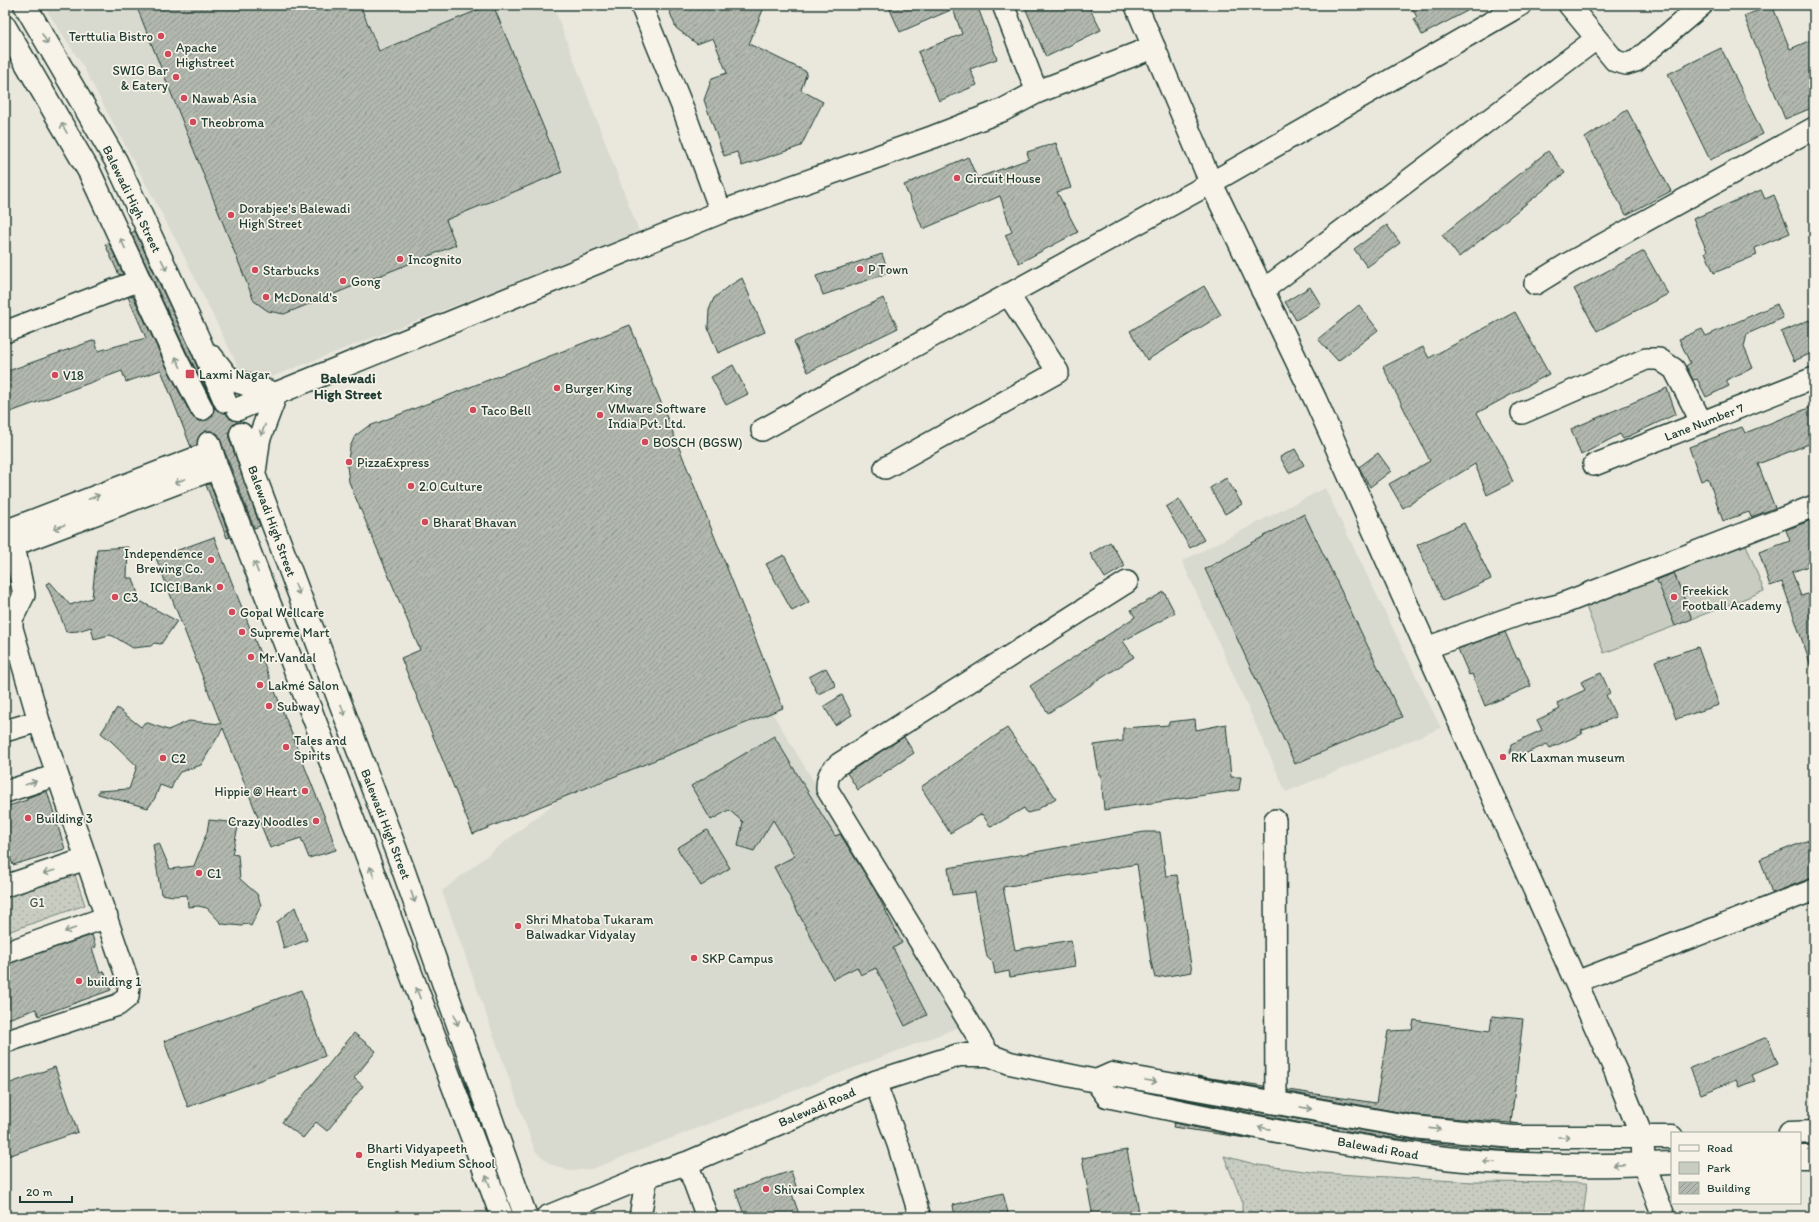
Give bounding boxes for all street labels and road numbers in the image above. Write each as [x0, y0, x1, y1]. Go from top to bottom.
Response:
street label: Balewadi High Street [100, 143, 164, 255]
street label: Lane Number 7 [1662, 400, 1746, 444]
street label: Balewadi High Street [245, 463, 299, 579]
street label: Balewadi High Street [358, 767, 414, 881]
street label: Balewadi Road [776, 1084, 858, 1130]
street label: Balewadi Road [1336, 1133, 1420, 1163]

